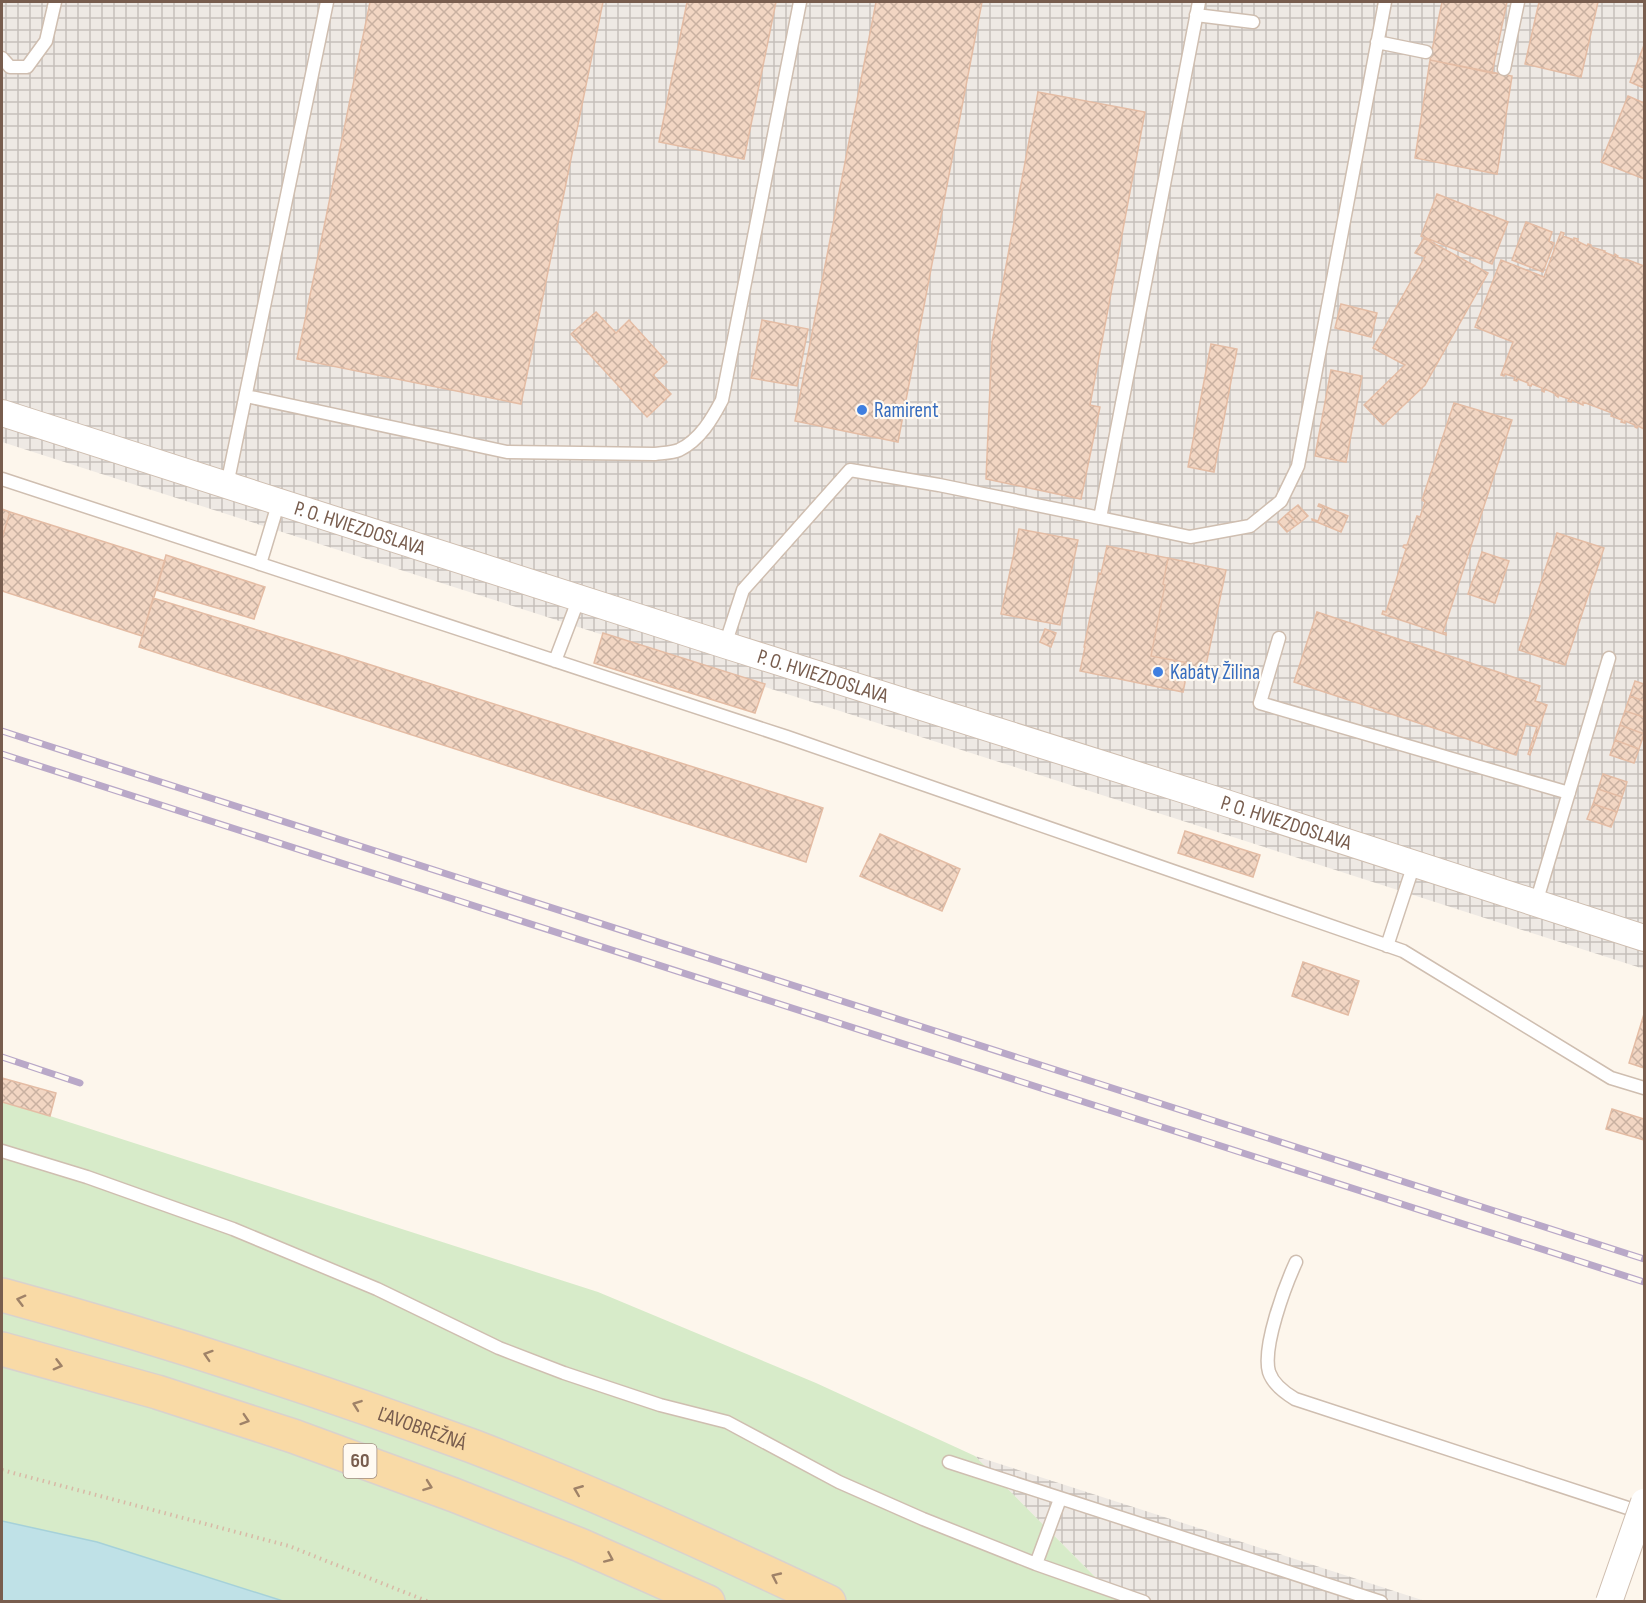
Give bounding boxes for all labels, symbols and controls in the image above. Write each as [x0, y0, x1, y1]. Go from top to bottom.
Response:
place label: Ramirent [874, 398, 939, 423]
marker: Ramirent [855, 403, 869, 417]
street label: P. O. HVIEZDOSLAVA [291, 495, 430, 561]
street label: P. O. HVIEZDOSLAVA [754, 644, 893, 709]
place label: Kabáty Žilina [1170, 660, 1260, 685]
marker: Kabáty Žilina [1151, 665, 1165, 679]
street label: P. O. HVIEZDOSLAVA [1218, 790, 1356, 856]
one-way arrow [16, 1295, 26, 1308]
one-way arrow [203, 1350, 214, 1363]
one-way arrow [53, 1357, 63, 1370]
one-way arrow [352, 1399, 363, 1412]
street label: ĽAVOBREŽNÁ [375, 1401, 471, 1456]
one-way arrow [239, 1413, 250, 1426]
road number: 60 [344, 1444, 376, 1478]
one-way arrow [423, 1478, 433, 1491]
one-way arrow [574, 1485, 585, 1497]
one-way arrow [603, 1551, 614, 1563]
one-way arrow [772, 1572, 783, 1584]

